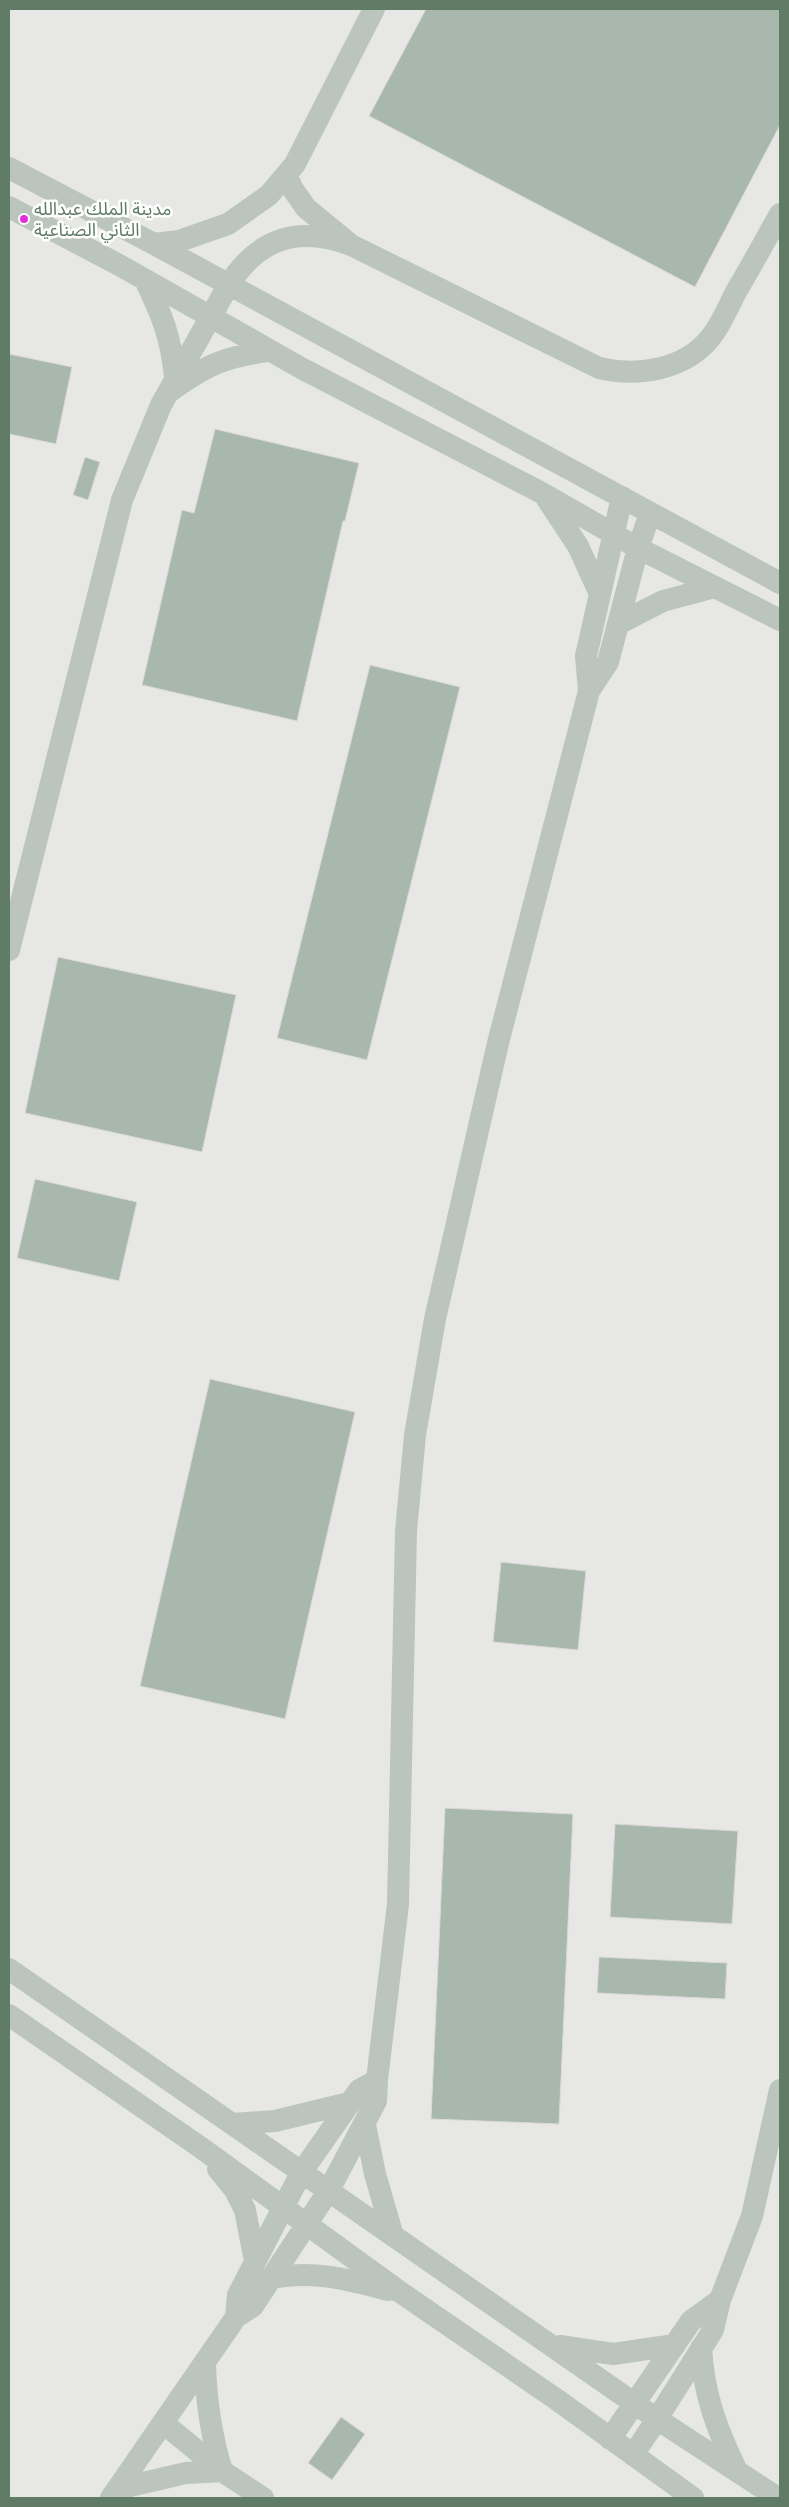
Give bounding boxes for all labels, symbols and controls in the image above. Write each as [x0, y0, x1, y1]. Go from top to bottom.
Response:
place label: مدينة الملك عبدالله الثاني الصناعية [34, 198, 172, 243]
marker: مدينة الملك عبدالله الثاني الصناعية [18, 213, 30, 225]

